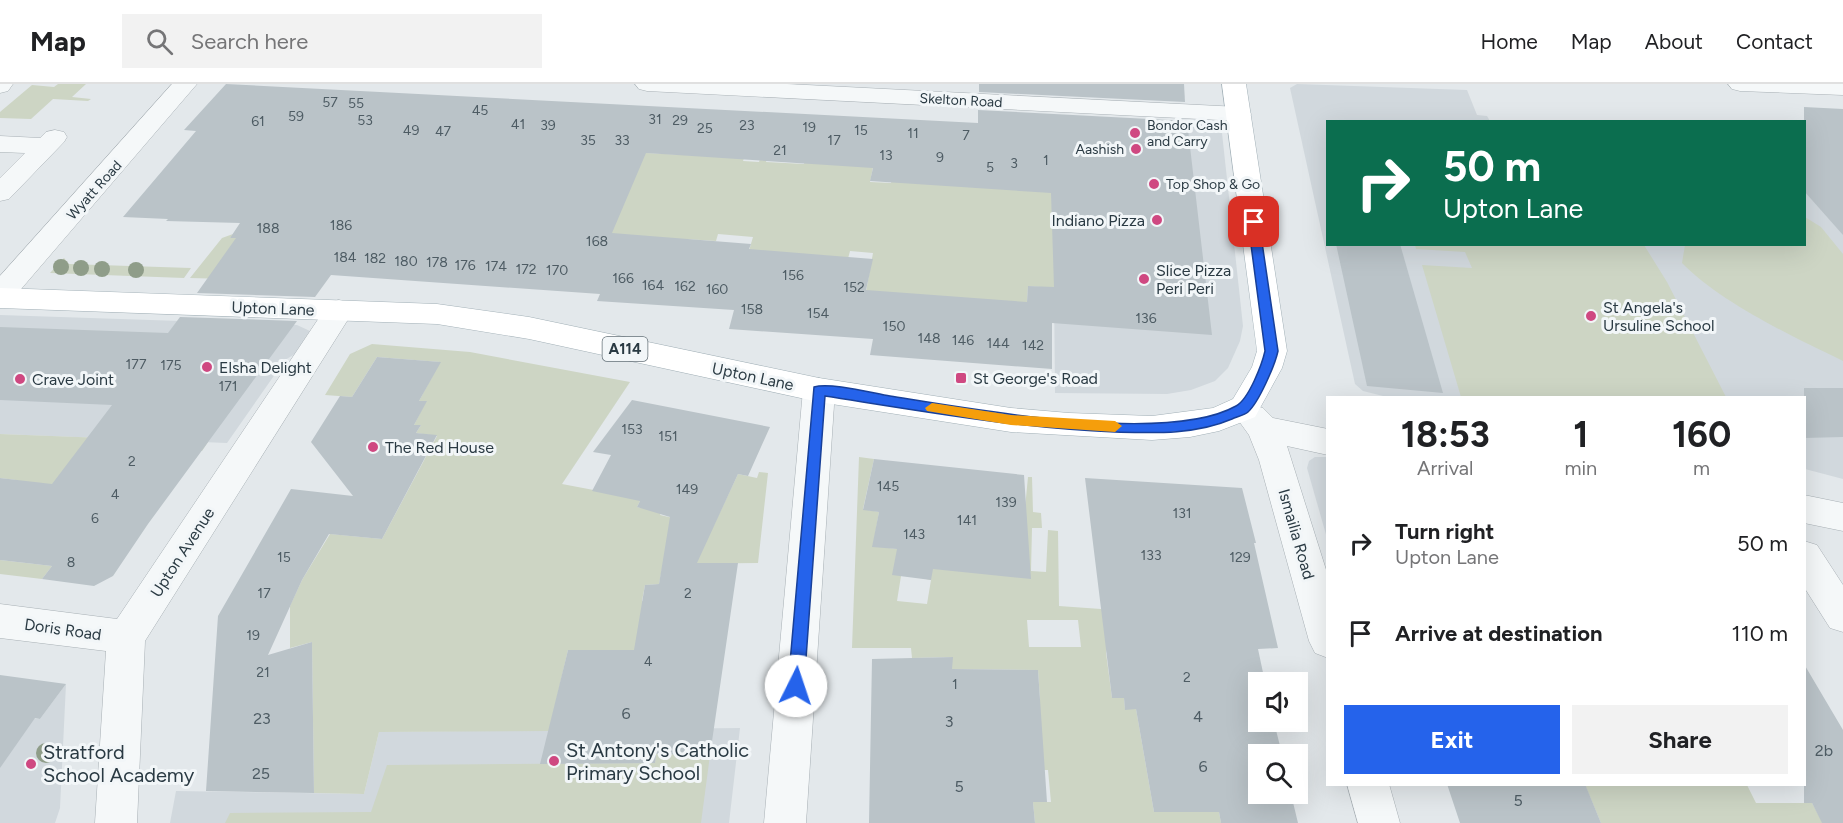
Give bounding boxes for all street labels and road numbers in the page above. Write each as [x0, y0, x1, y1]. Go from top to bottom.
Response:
street label: Skelton Road [919, 90, 1003, 111]
street label: Wyatt Road [63, 157, 125, 224]
street label: Upton Lane [231, 298, 315, 319]
road number: A114 [602, 337, 648, 361]
street label: Upton Lane [710, 359, 796, 394]
street label: Ismailia Road [1275, 487, 1319, 582]
street label: Upton Avenue [146, 504, 219, 601]
street label: Doris Road [23, 615, 103, 644]

